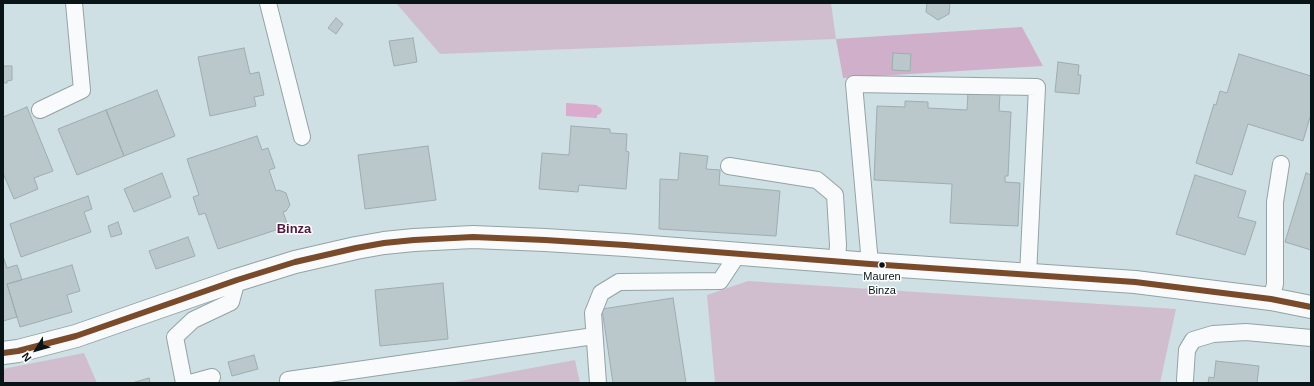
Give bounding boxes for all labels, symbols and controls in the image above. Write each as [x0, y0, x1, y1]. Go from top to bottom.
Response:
district label: Binza [277, 221, 311, 237]
marker: Mauren Binza [877, 260, 887, 270]
place label: Mauren Binza [863, 270, 901, 296]
north arrow [16, 330, 56, 370]
text: N [19, 350, 34, 364]

